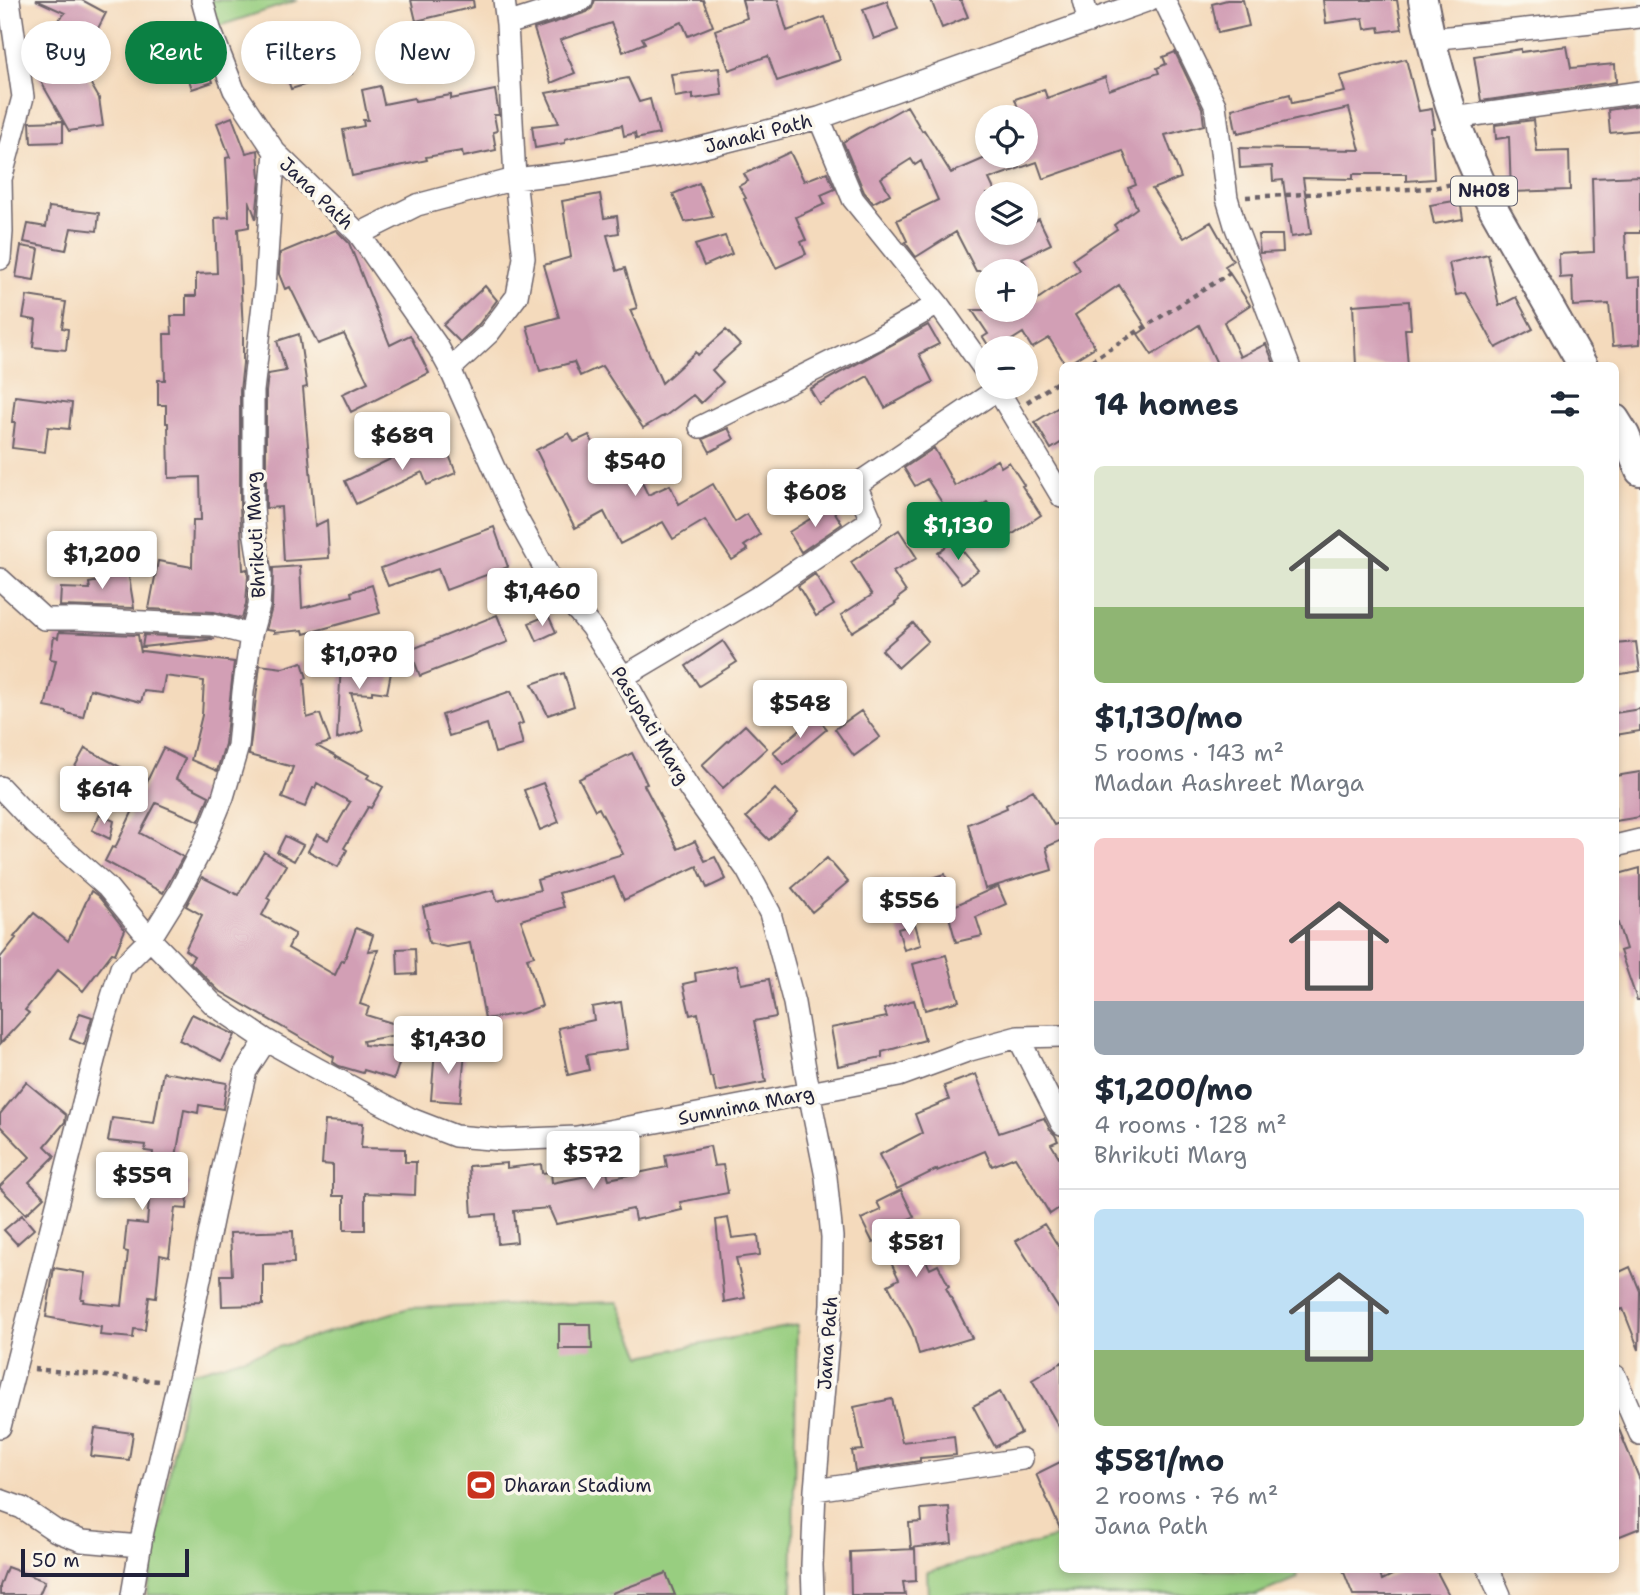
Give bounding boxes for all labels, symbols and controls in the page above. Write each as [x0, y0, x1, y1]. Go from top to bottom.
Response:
chip: Buy [21, 21, 111, 84]
chip: Rent [125, 21, 227, 84]
chip: Filters [241, 21, 361, 84]
chip: New [375, 21, 475, 84]
map controls [975, 105, 1038, 399]
button: locate [975, 105, 1038, 168]
street label: Janaki Path [702, 108, 815, 159]
street label: Jana Path [274, 152, 359, 235]
road number: NH08 [1451, 176, 1517, 206]
button: layers [975, 182, 1038, 245]
button: + [975, 259, 1038, 322]
button: − [975, 336, 1038, 399]
text: 14 homes [1094, 384, 1239, 425]
icon: filters [1546, 385, 1584, 423]
pin: $689 [361, 412, 443, 472]
text: $689 [370, 420, 434, 450]
pin: $540 [594, 438, 676, 498]
text: $540 [604, 446, 666, 476]
pin: $608 [774, 470, 856, 529]
street label: Bhrikuti Marg [240, 471, 271, 599]
text: $608 [783, 477, 847, 507]
pin: $1,130 [901, 503, 1015, 562]
text: $1,130 [923, 510, 993, 540]
icon: home [1276, 511, 1402, 637]
pin: $1,200 [45, 532, 159, 591]
text: $1,200 [63, 539, 141, 569]
pin: $1,460 [485, 568, 599, 628]
text: $1,460 [503, 576, 581, 606]
pin: $1,070 [302, 632, 416, 691]
text: $1,070 [320, 639, 398, 669]
street label: Pasupati Marg [605, 662, 696, 789]
pin: $548 [759, 680, 841, 740]
text: $548 [769, 688, 831, 718]
text: $1,130/mo [1094, 697, 1243, 738]
text: 5 rooms · 143 m² [1094, 738, 1284, 768]
pin: $614 [63, 766, 145, 826]
text: Madan Aashreet Marga [1094, 768, 1364, 798]
text: $614 [76, 774, 132, 804]
pin: $556 [868, 878, 950, 937]
icon: home [1276, 883, 1402, 1009]
text: $556 [879, 885, 939, 915]
pin: $1,430 [391, 1016, 505, 1076]
text: $1,430 [410, 1024, 486, 1054]
text: $1,200/mo [1094, 1069, 1253, 1110]
street label: Sumnima Marg [676, 1080, 816, 1131]
text: 4 rooms · 128 m² [1094, 1110, 1287, 1140]
pin: $572 [552, 1132, 634, 1191]
text: $572 [563, 1139, 623, 1169]
text: Bhrikuti Marg [1094, 1140, 1247, 1170]
pin: $559 [101, 1152, 183, 1212]
text: $559 [112, 1160, 172, 1190]
pin: $581 [875, 1220, 957, 1279]
text: $581 [888, 1227, 944, 1257]
icon: home [1276, 1254, 1402, 1380]
street label: Jana Path [812, 1295, 843, 1391]
text: $581/mo [1094, 1440, 1225, 1481]
sports icon: Dharan Stadium [464, 1468, 498, 1502]
place label: Dharan Stadium [504, 1473, 652, 1498]
text: 2 rooms · 76 m² [1094, 1481, 1278, 1511]
text: Jana Path [1094, 1511, 1208, 1541]
scale bar [21, 1546, 189, 1578]
text: 50 m [32, 1548, 80, 1573]

